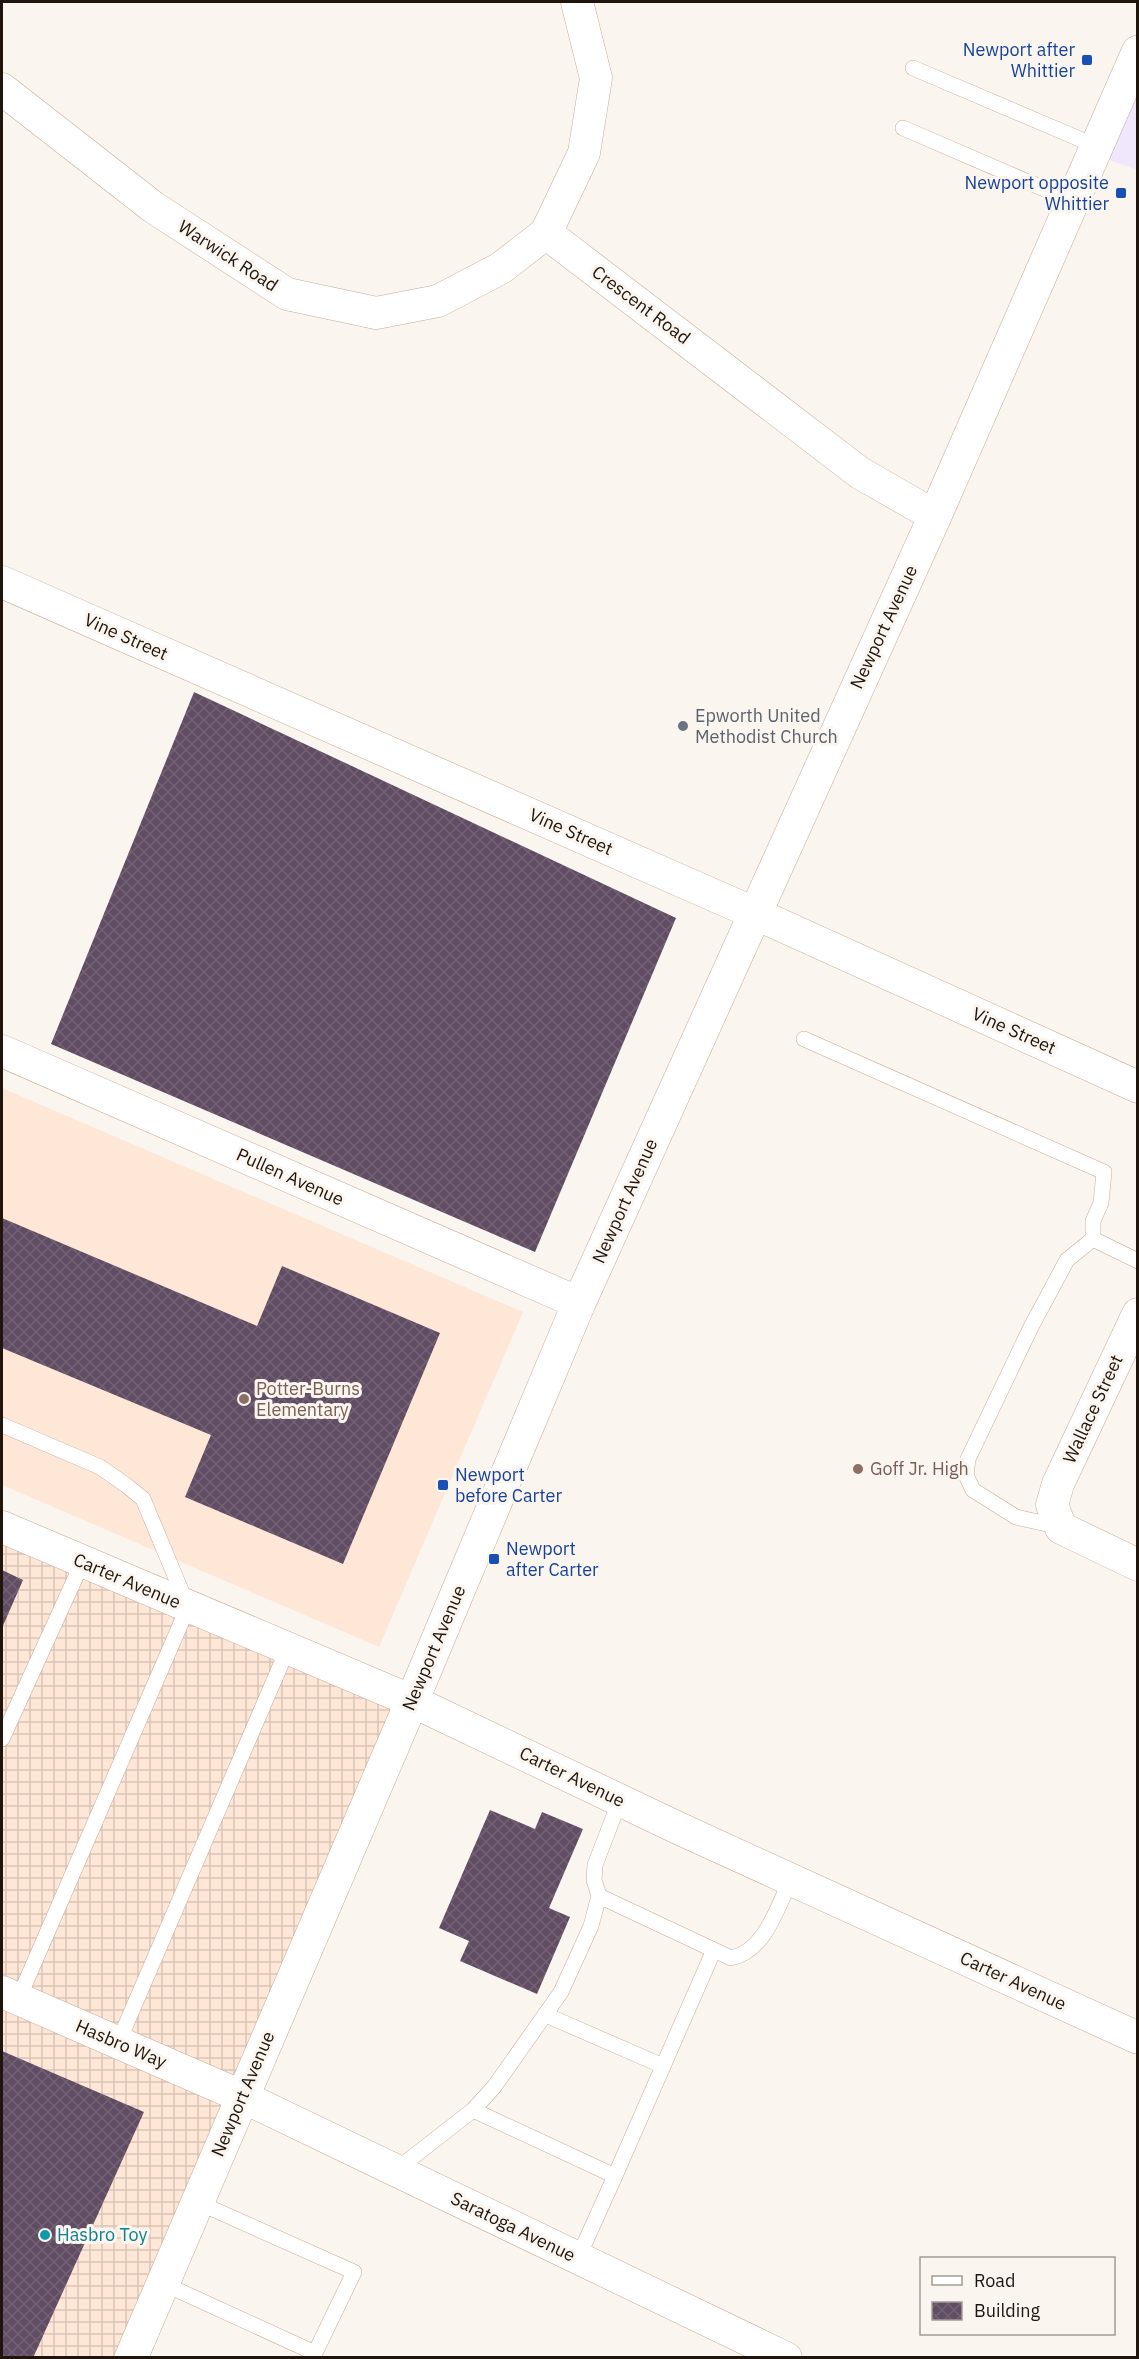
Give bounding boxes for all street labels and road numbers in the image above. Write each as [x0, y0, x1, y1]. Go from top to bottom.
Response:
street label: Warwick Road [174, 215, 283, 296]
street label: Crescent Road [588, 260, 695, 349]
street label: Newport Avenue [845, 561, 922, 692]
street label: Vine Street [81, 608, 172, 665]
street label: Vine Street [526, 803, 617, 860]
street label: Vine Street [969, 1002, 1060, 1059]
street label: Newport Avenue [587, 1135, 662, 1267]
street label: Pullen Avenue [233, 1143, 348, 1211]
street label: Wallace Street [1057, 1351, 1128, 1467]
street label: Carter Avenue [70, 1548, 185, 1614]
street label: Newport Avenue [397, 1581, 470, 1714]
street label: Carter Avenue [516, 1741, 629, 1812]
street label: Carter Avenue [956, 1946, 1070, 2015]
street label: Hasbro Way [72, 2014, 170, 2073]
street label: Newport Avenue [206, 2027, 279, 2160]
street label: Saratoga Avenue [447, 2186, 579, 2267]

